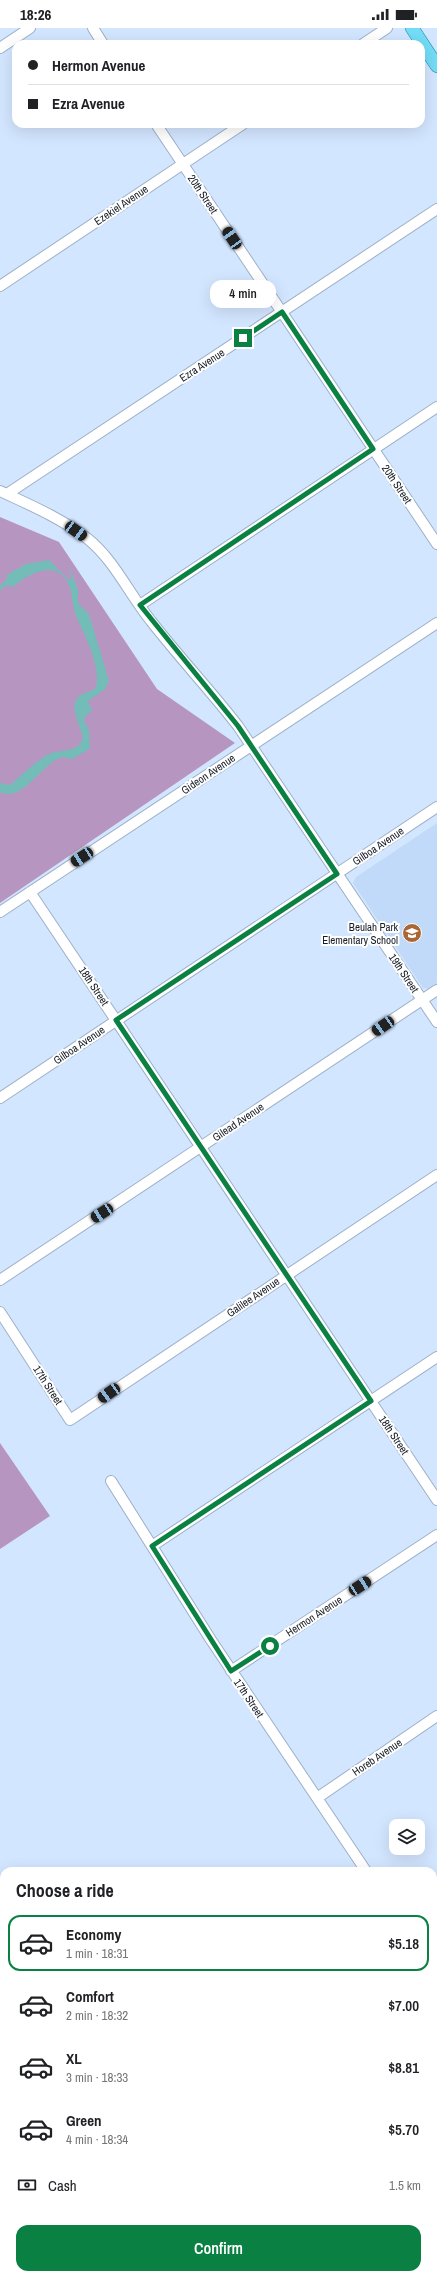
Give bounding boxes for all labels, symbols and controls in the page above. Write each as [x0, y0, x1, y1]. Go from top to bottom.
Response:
text: 18:26 [20, 4, 51, 25]
text: Hermon Avenue [52, 55, 145, 76]
text: Ezra Avenue [52, 93, 125, 114]
street label: 20th Street [185, 172, 221, 217]
street label: Ezekiel Avenue [91, 182, 151, 228]
car [220, 225, 244, 251]
callout: 4 min [210, 280, 276, 308]
text: 4 min [229, 285, 257, 302]
route end [234, 329, 252, 347]
street label: Ezra Avenue [177, 345, 227, 385]
street label: 20th Street [379, 462, 415, 507]
car [63, 519, 89, 543]
street label: Gideon Avenue [178, 751, 238, 797]
street label: Gilboa Avenue [350, 824, 406, 868]
car [69, 845, 95, 869]
place label: Beulah Park Elementary School [322, 920, 398, 947]
school or university icon: Beulah Park Elementary School [401, 922, 423, 944]
street label: 19th Street [386, 951, 422, 996]
street label: 18th Street [76, 964, 112, 1009]
car [370, 1014, 396, 1038]
street label: Gilboa Avenue [51, 1023, 107, 1067]
street label: Gilead Avenue [210, 1100, 266, 1144]
car [89, 1201, 115, 1225]
street label: Galilee Avenue [224, 1274, 282, 1320]
street label: 17th Street [30, 1363, 66, 1408]
car [96, 1381, 122, 1405]
street label: 18th Street [376, 1413, 412, 1458]
car [347, 1574, 373, 1598]
street label: Hermon Avenue [283, 1593, 345, 1639]
route start [261, 1637, 279, 1655]
street label: 17th Street [231, 1676, 267, 1721]
street label: Horeb Avenue [349, 1735, 405, 1779]
map controls [389, 1819, 425, 1855]
button: layers [389, 1819, 425, 1855]
text: Choose a ride [16, 1878, 114, 1903]
text: Economy [66, 1924, 121, 1945]
icon: car [18, 1925, 54, 1961]
text: $5.18 [388, 1933, 419, 1954]
text: 1 min · 18:31 [66, 1945, 128, 1962]
text: Comfort [66, 1986, 114, 2007]
icon: car [18, 1987, 54, 2023]
text: $7.00 [388, 1995, 419, 2016]
text: 2 min · 18:32 [66, 2007, 128, 2024]
text: XL [66, 2048, 82, 2069]
icon: car [18, 2049, 54, 2085]
text: $8.81 [388, 2057, 419, 2078]
text: 3 min · 18:33 [66, 2069, 128, 2086]
text: Green [66, 2110, 102, 2131]
icon: car [18, 2111, 54, 2147]
text: $5.70 [388, 2119, 419, 2140]
text: 4 min · 18:34 [66, 2131, 128, 2148]
icon: cash [16, 2174, 38, 2196]
text: Cash [48, 2175, 77, 2196]
text: 1.5 km [389, 2177, 421, 2194]
button: Confirm [16, 2225, 421, 2271]

